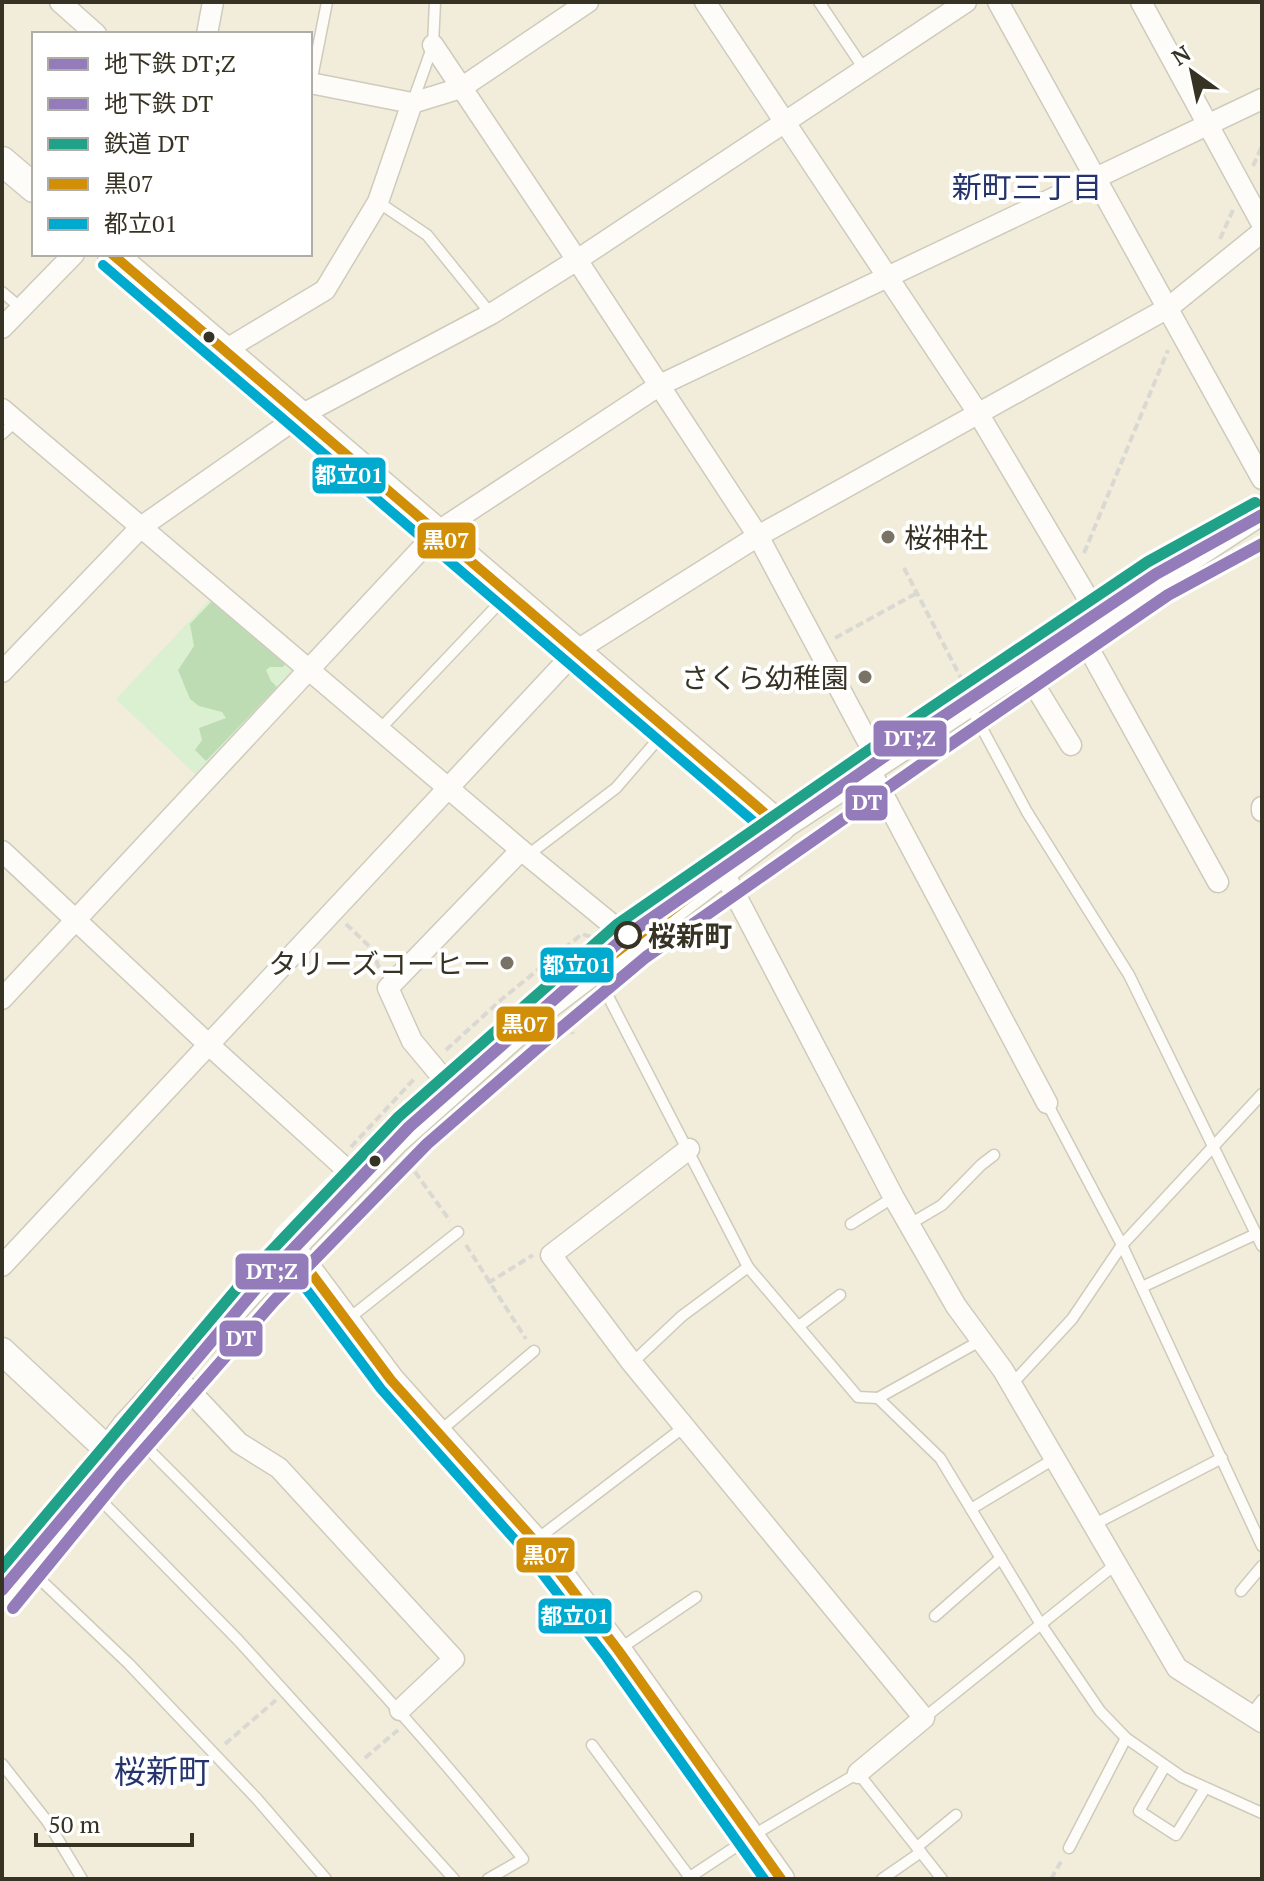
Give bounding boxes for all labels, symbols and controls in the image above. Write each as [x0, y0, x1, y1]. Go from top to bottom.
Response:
legend [32, 32, 312, 256]
north arrow [1152, 32, 1232, 112]
text: N [1166, 38, 1196, 72]
text: 地下鉄 DT;Z [104, 47, 236, 79]
text: 地下鉄 DT [104, 87, 213, 119]
text: 鉄道 DT [104, 127, 189, 159]
text: 黒07 [104, 167, 154, 199]
district label: 新町三丁目 [952, 167, 1102, 207]
text: 都立01 [104, 207, 178, 239]
unlabelled marker [201, 329, 217, 345]
line badge: 都立01 [311, 456, 387, 495]
text: 都立01 [315, 460, 383, 489]
place label: 桜神社 [904, 519, 988, 556]
line badge: 黒07 [416, 521, 477, 560]
text: 黒07 [423, 525, 469, 554]
marker: 桜神社 [879, 528, 897, 546]
place label: さくら幼稚園 [681, 659, 849, 696]
marker: さくら幼稚園 [856, 668, 874, 686]
line badge: DT;Z [872, 719, 948, 758]
text: DT;Z [884, 723, 936, 752]
line badge: DT [844, 784, 889, 822]
text: DT [852, 787, 883, 816]
place label: 桜新町 [648, 917, 732, 954]
marker: 桜新町 [615, 922, 641, 948]
place label: タリーズコーヒー [268, 945, 491, 982]
line badge: 都立01 [539, 946, 615, 984]
text: 都立01 [543, 950, 611, 979]
marker: タリーズコーヒー [498, 954, 516, 972]
line badge: 黒07 [495, 1005, 556, 1043]
text: 黒07 [502, 1009, 548, 1038]
unlabelled marker [367, 1153, 383, 1169]
line badge: DT;Z [234, 1252, 310, 1291]
text: DT;Z [246, 1256, 298, 1285]
line badge: DT [218, 1319, 264, 1358]
text: DT [226, 1323, 257, 1352]
line badge: 黒07 [515, 1536, 576, 1574]
text: 黒07 [523, 1540, 569, 1569]
line badge: 都立01 [537, 1597, 613, 1635]
text: 都立01 [541, 1601, 609, 1630]
district label: 桜新町 [114, 1750, 210, 1792]
scale bar [36, 1797, 192, 1847]
text: 50 m [48, 1808, 100, 1840]

